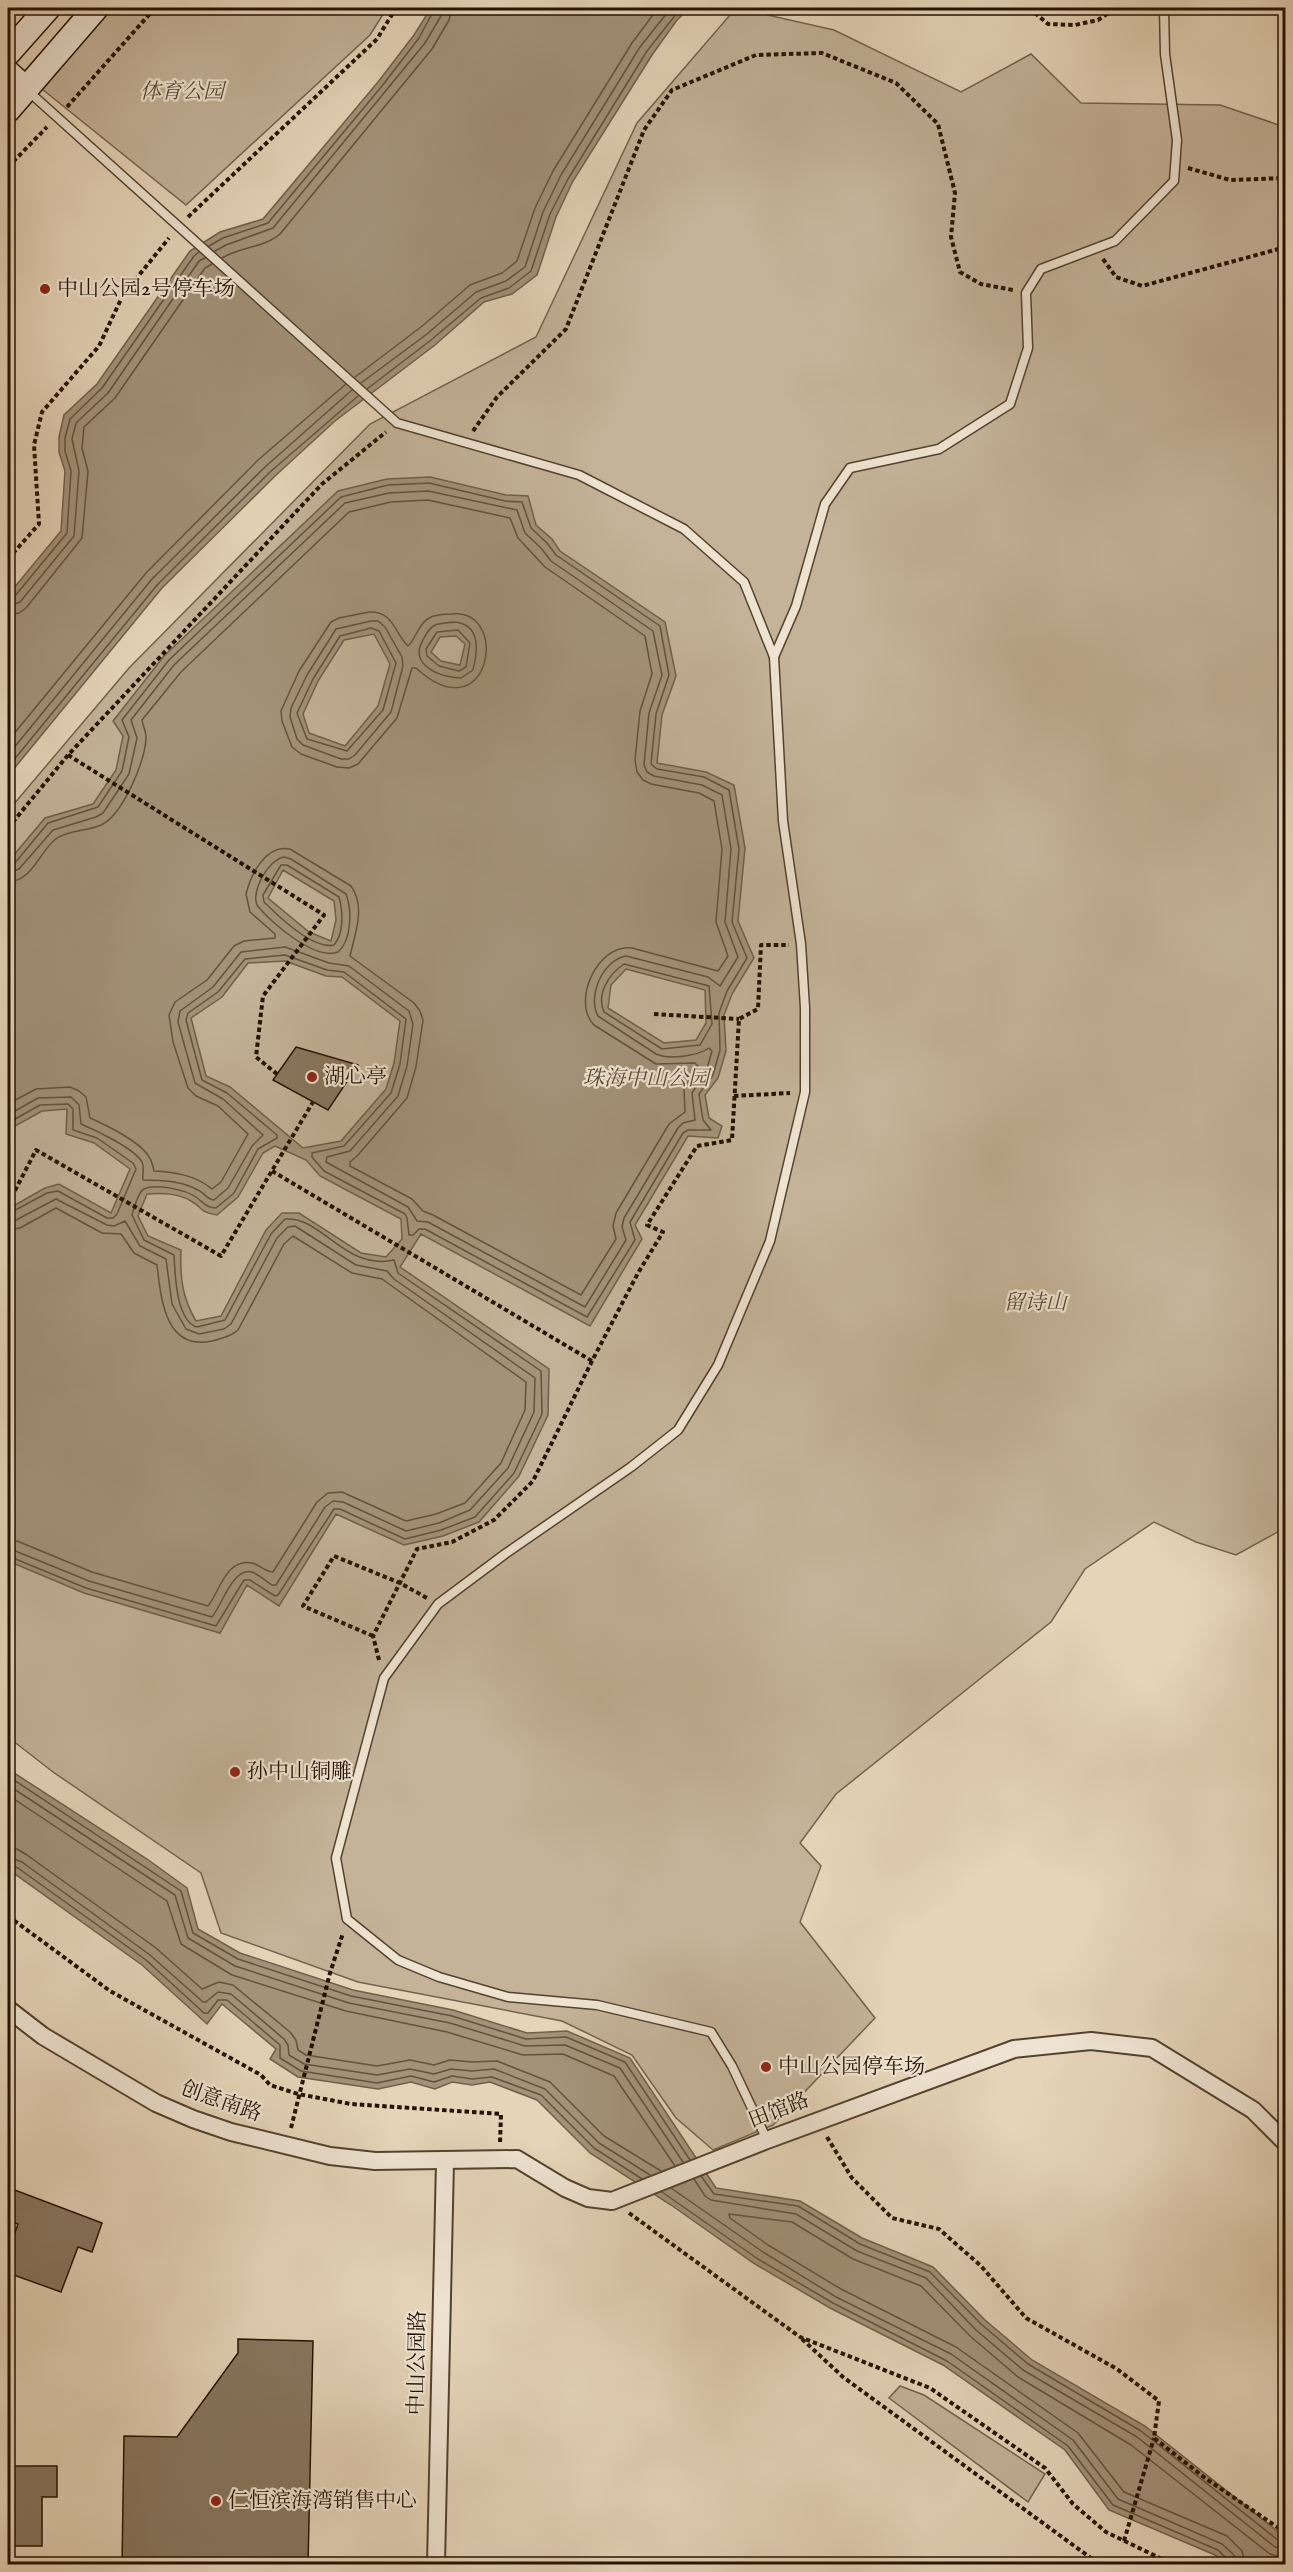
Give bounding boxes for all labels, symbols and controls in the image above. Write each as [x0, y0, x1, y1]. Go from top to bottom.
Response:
park label: 体育公园 [140, 79, 227, 106]
place label: 中山公园2号停车场 [57, 276, 235, 303]
marker: 中山公园2号停车场 [38, 282, 52, 296]
place label: 湖心亭 [324, 1064, 387, 1091]
park label: 珠海中山公园 [583, 1066, 712, 1093]
marker: 湖心亭 [305, 1070, 319, 1084]
park label: 留诗山 [1004, 1290, 1068, 1317]
place label: 孙中山铜雕 [247, 1759, 352, 1786]
marker: 孙中山铜雕 [228, 1765, 242, 1779]
place label: 中山公园停车场 [778, 2054, 925, 2081]
marker: 中山公园停车场 [759, 2060, 773, 2074]
street label: 创意南路 [177, 2076, 265, 2128]
street label: 田馆路 [745, 2087, 813, 2135]
street label: 中山公园路 [404, 2310, 432, 2416]
place label: 仁恒滨海湾销售中心 [228, 2488, 417, 2515]
marker: 仁恒滨海湾销售中心 [209, 2494, 223, 2508]

